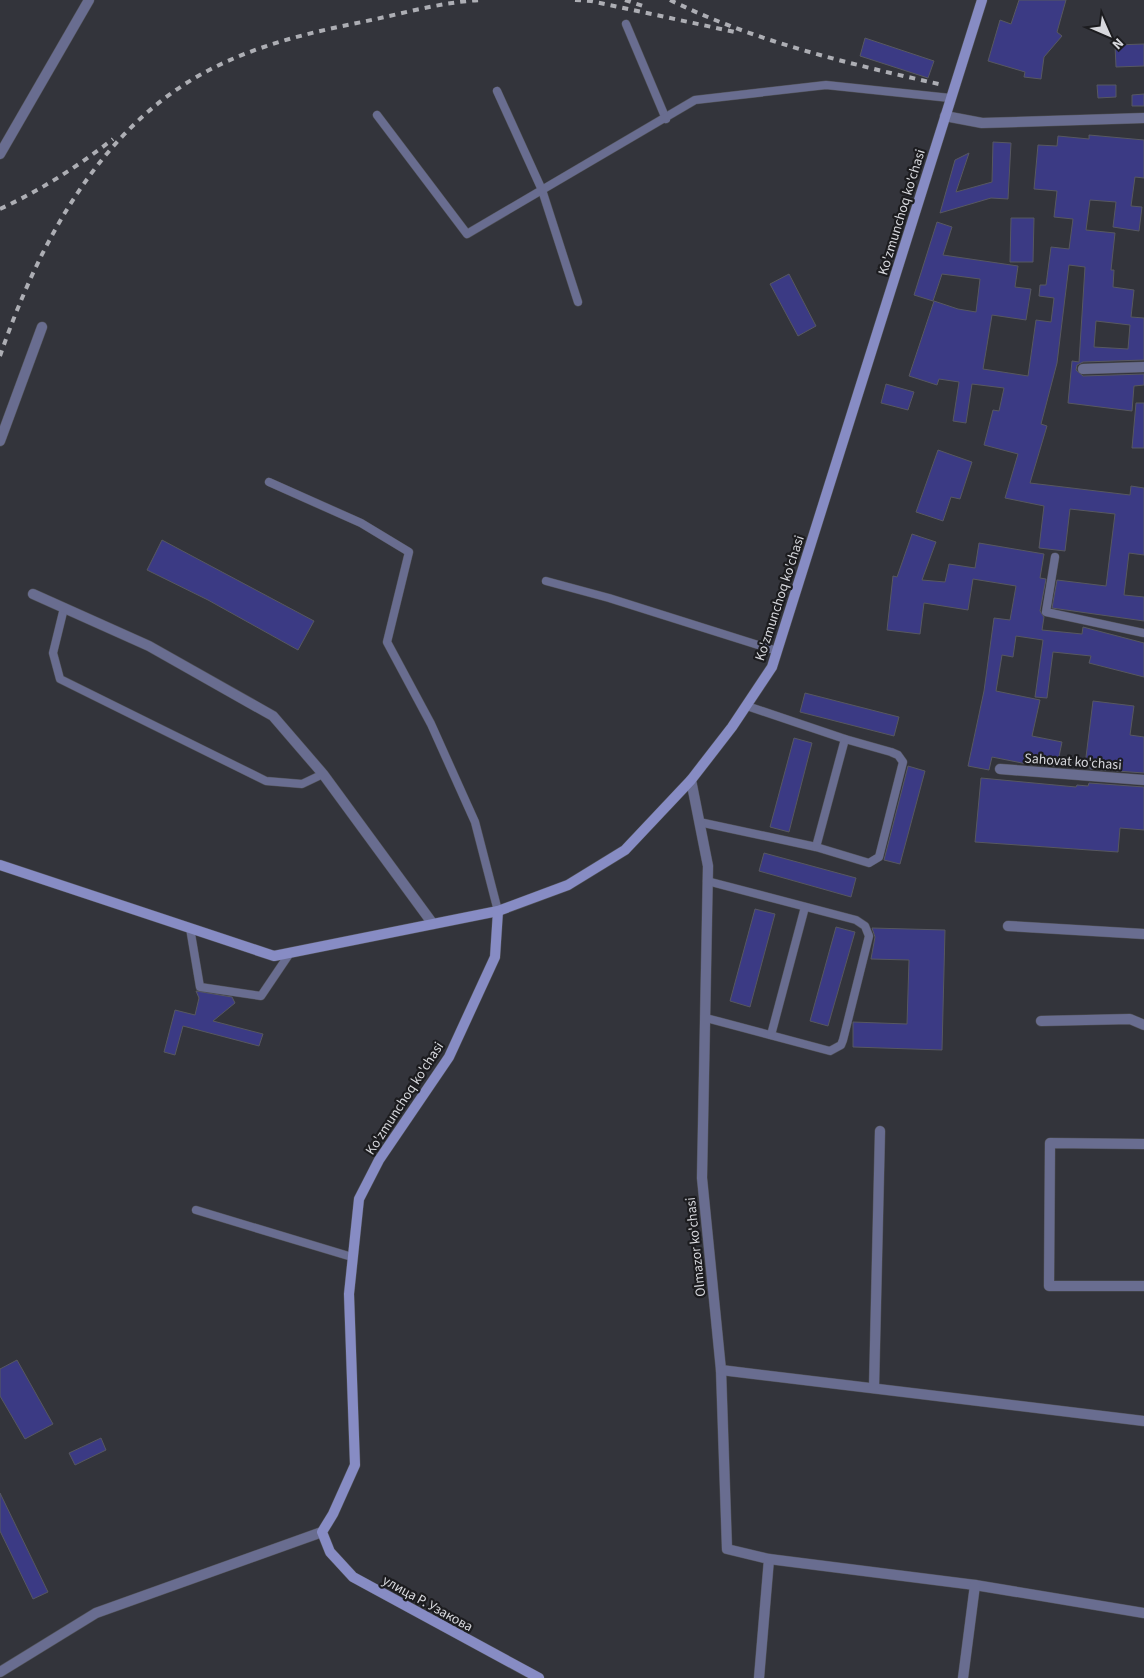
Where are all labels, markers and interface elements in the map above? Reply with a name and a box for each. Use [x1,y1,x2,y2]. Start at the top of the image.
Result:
north arrow [1084,10,1134,60]
text: N [1107,33,1128,54]
street label: Ko'zmunchoq ko'chasi [873,147,931,278]
street label: Ko'zmunchoq ko'chasi [750,533,810,664]
street label: Sahovat ko'chasi [1024,749,1122,775]
street label: Ko'zmunchoq ko'chasi [361,1038,449,1159]
street label: Olmazor ko'chasi [681,1196,711,1298]
street label: улица Р. Узакова [379,1571,476,1637]

